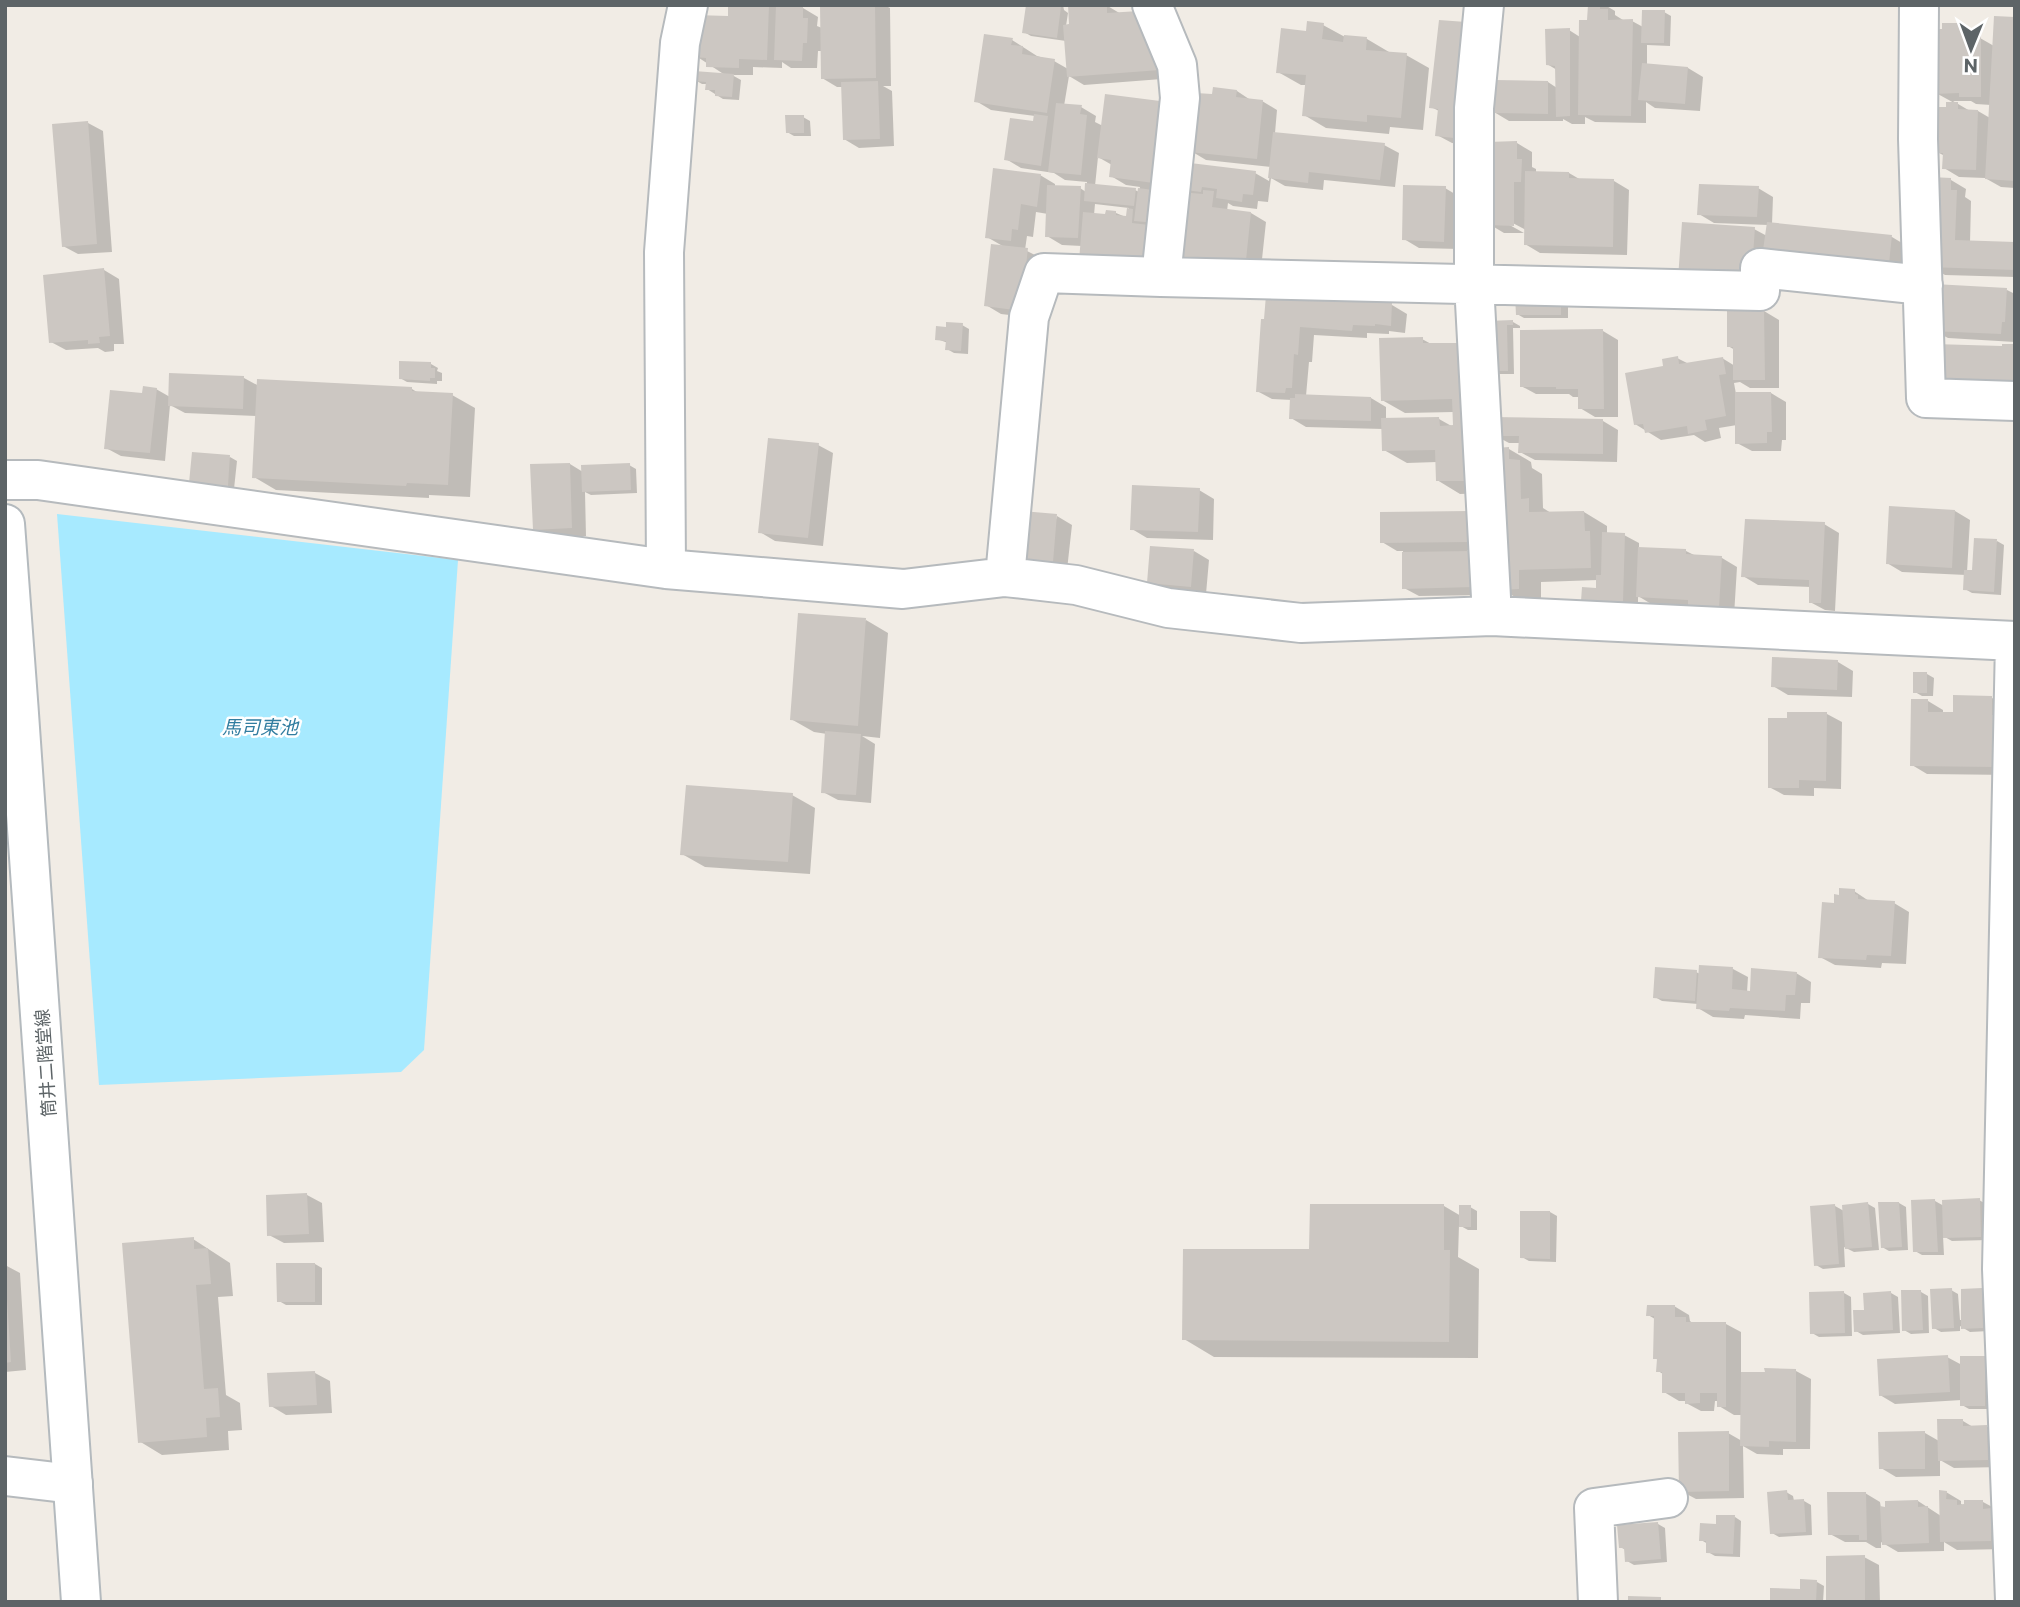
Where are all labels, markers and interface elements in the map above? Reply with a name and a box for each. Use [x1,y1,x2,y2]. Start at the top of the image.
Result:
north arrow [1936,14,2006,84]
text: N [1963,55,1978,78]
water label: 馬司東池 [222,715,300,738]
street label: 筒井二階堂線 [30,1008,60,1118]

